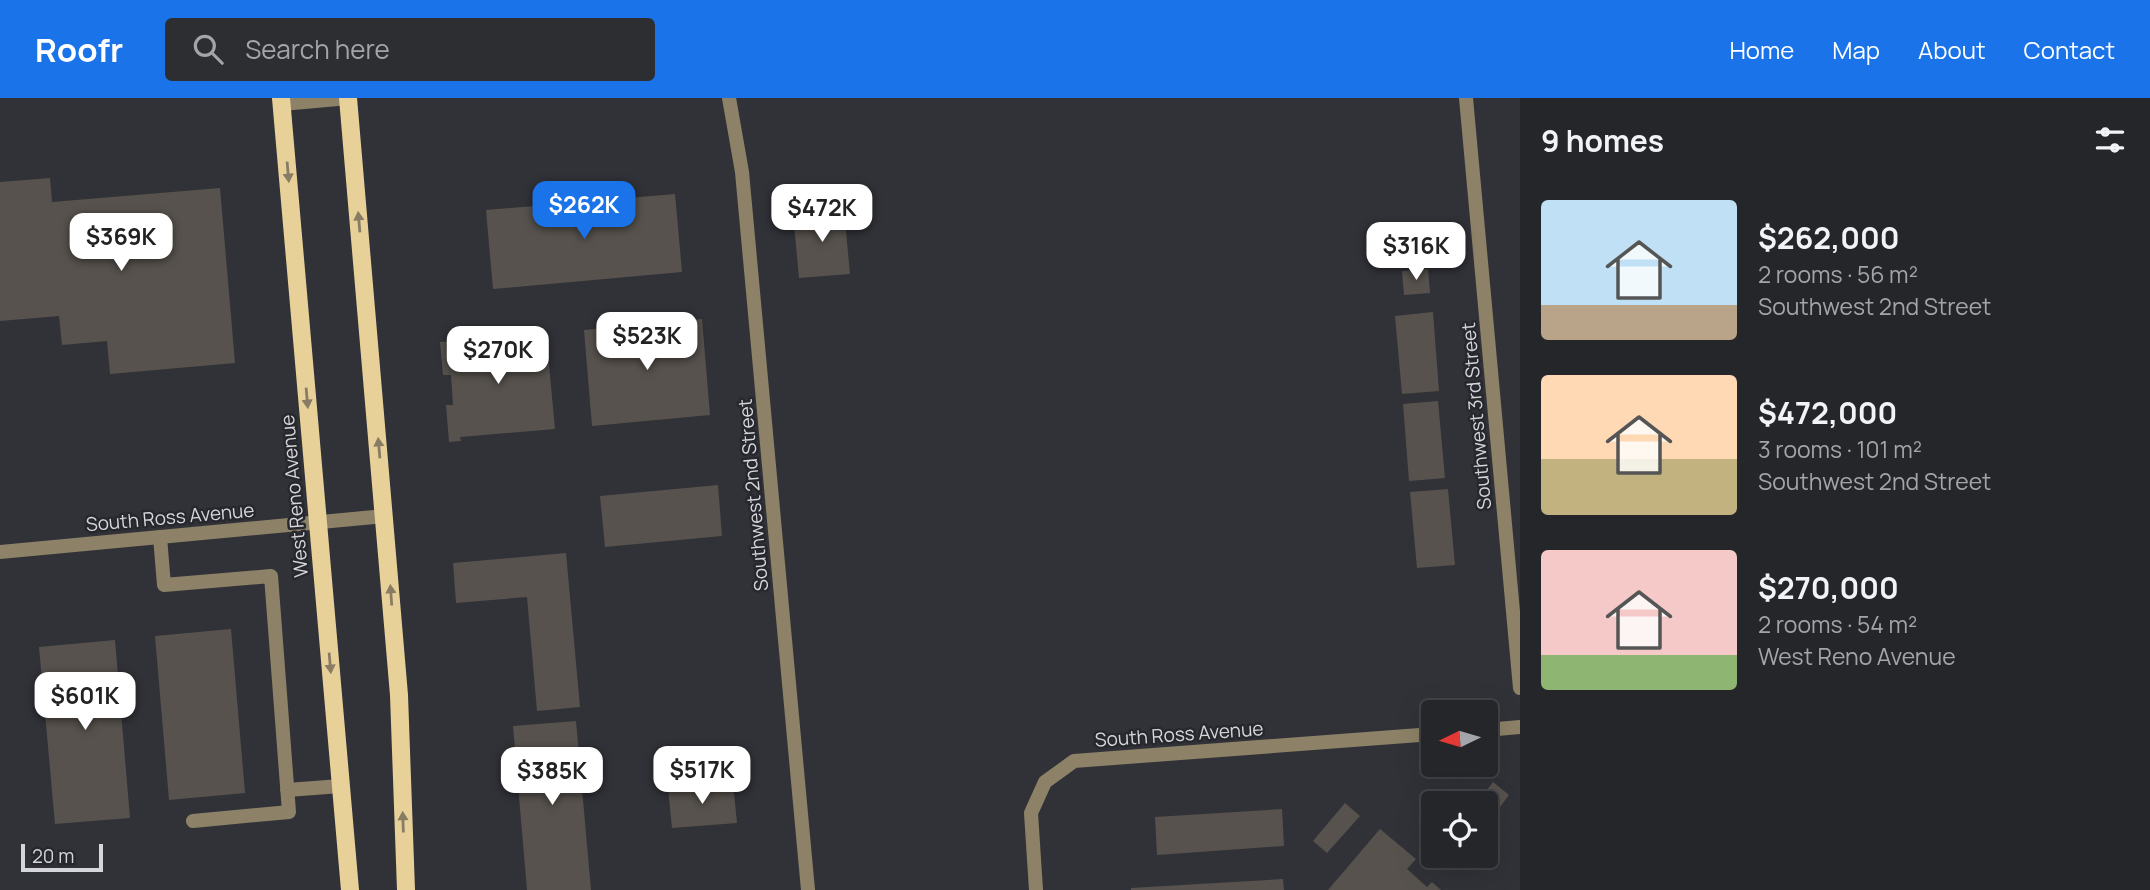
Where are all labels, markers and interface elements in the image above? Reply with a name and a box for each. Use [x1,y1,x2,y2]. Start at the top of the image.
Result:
search box [165,18,655,81]
text: Roofr [35,27,123,72]
icon: search [189,30,227,68]
text: Search here [245,31,390,67]
text: Home [1729,33,1794,66]
text: Map [1832,33,1880,66]
text: About [1918,33,1986,66]
text: Contact [2024,33,2115,66]
text: 9 homes [1541,120,1664,161]
icon: filters [2091,121,2129,159]
one-way arrow [283,161,294,183]
pin: $262K [535,181,633,241]
pin: $472K [773,184,871,244]
text: $262K [548,188,620,220]
text: $472K [787,191,857,223]
one-way arrow [353,211,364,233]
pin: $369K [72,214,170,273]
text: $262,000 [1758,217,1900,258]
text: $369K [86,220,156,252]
pin: $316K [1367,222,1465,282]
icon: home [1597,228,1681,312]
text: $316K [1382,229,1450,261]
text: 2 rooms · 56 m² [1758,258,1918,290]
text: Southwest 2nd Street [1758,290,1991,322]
pin: $523K [598,313,696,372]
text: $523K [612,319,682,351]
street label: Southwest 3rd Street [1455,321,1497,511]
pin: $270K [449,327,547,386]
text: $270K [463,333,533,365]
one-way arrow [302,387,313,409]
text: $472,000 [1758,392,1897,433]
street label: Southwest 2nd Street [732,398,774,592]
icon: home [1597,403,1681,487]
street label: West Reno Avenue [274,414,314,578]
text: 3 rooms · 101 m² [1758,433,1922,465]
one-way arrow [373,437,384,459]
text: Southwest 2nd Street [1758,465,1991,497]
street label: South Ross Avenue [85,497,255,537]
text: $270,000 [1758,567,1899,608]
icon: home [1597,578,1681,662]
one-way arrow [385,583,396,605]
text: 2 rooms · 54 m² [1758,608,1917,640]
text: West Reno Avenue [1758,640,1956,672]
one-way arrow [325,653,336,675]
pin: $601K [36,672,134,732]
text: $601K [51,679,119,711]
north arrow [1421,700,1498,777]
map controls [1421,700,1498,868]
street label: South Ross Avenue [1094,715,1264,753]
pin: $517K [653,746,751,806]
pin: $385K [503,748,601,807]
text: $517K [669,753,735,785]
text: $385K [517,754,587,786]
button: locate [1421,791,1498,868]
one-way arrow [397,811,409,833]
scale bar [21,841,103,873]
text: 20 m [32,843,74,869]

